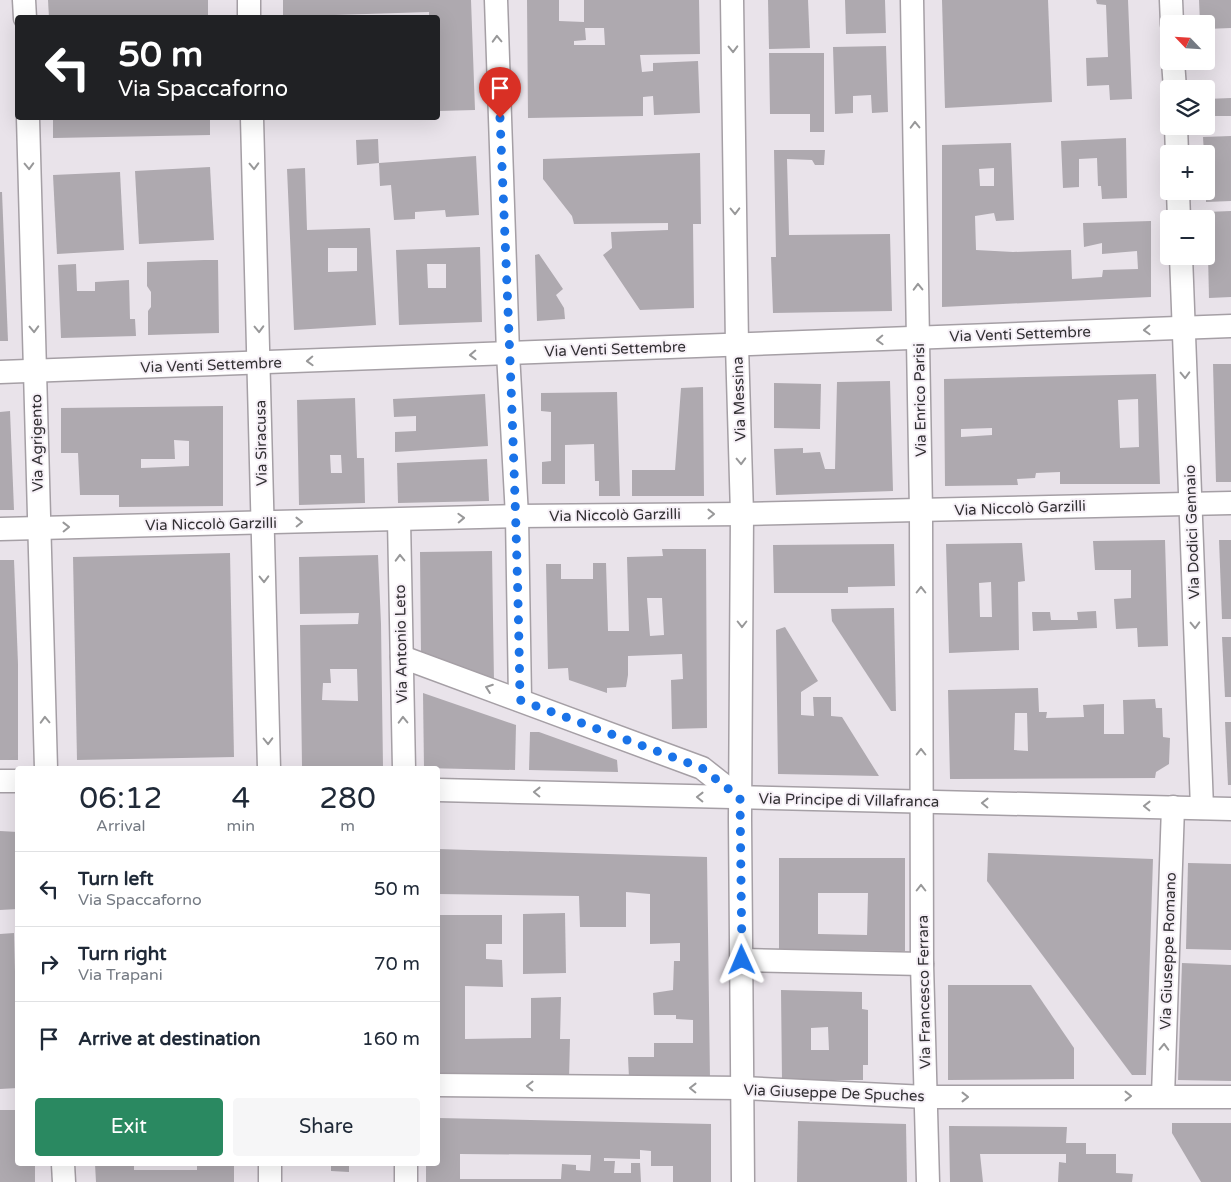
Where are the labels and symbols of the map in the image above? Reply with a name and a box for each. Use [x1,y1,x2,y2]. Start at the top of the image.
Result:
north arrow [1160,15,1215,70]
one-way arrow [492,35,503,43]
one-way arrow [728,45,738,53]
pin [479,67,521,118]
one-way arrow [910,121,920,128]
one-way arrow [24,162,34,170]
one-way arrow [249,162,259,170]
one-way arrow [730,208,740,215]
one-way arrow [913,283,924,291]
street label: Via Venti Settembre [949,323,1091,345]
one-way arrow [1143,324,1151,335]
one-way arrow [28,325,39,333]
one-way arrow [253,325,264,333]
one-way arrow [876,334,884,345]
street label: Via Venti Settembre [544,338,686,360]
street label: Via Enrico Parisi [910,343,930,457]
one-way arrow [469,349,477,360]
street label: Via Venti Settembre [140,354,282,376]
one-way arrow [306,356,314,366]
street label: Via Messina [729,356,749,442]
one-way arrow [1180,371,1191,379]
street label: Via Agrigento [27,394,47,492]
street label: Via Siracusa [251,400,271,486]
one-way arrow [735,457,746,465]
street label: Via Dodici Gennaio [1181,464,1203,600]
street label: Via Niccolò Garzilli [954,497,1086,519]
street label: Via Niccolò Garzilli [549,505,681,525]
one-way arrow [708,509,715,519]
one-way arrow [458,513,465,523]
street label: Via Niccolò Garzilli [145,514,277,534]
one-way arrow [295,517,303,527]
one-way arrow [62,522,70,532]
one-way arrow [394,553,405,561]
one-way arrow [259,575,270,583]
street label: Via Antonio Leto [391,584,411,704]
one-way arrow [916,586,926,594]
one-way arrow [737,620,747,628]
one-way arrow [1190,621,1200,629]
one-way arrow [485,684,493,694]
one-way arrow [39,716,50,724]
one-way arrow [398,716,408,724]
one-way arrow [263,738,273,745]
one-way arrow [916,748,926,756]
one-way arrow [533,787,541,798]
street label: Via Principe di Villafranca [758,789,940,811]
one-way arrow [696,791,704,802]
one-way arrow [981,797,989,808]
one-way arrow [1143,801,1151,812]
street label: Via Giuseppe Romano [1156,872,1180,1030]
one-way arrow [916,884,927,892]
street label: Via Francesco Ferrara [914,915,934,1069]
position arrow [715,933,767,985]
one-way arrow [1159,1043,1170,1051]
one-way arrow [526,1081,534,1091]
street label: Via Giuseppe De Spuches [743,1081,925,1105]
one-way arrow [689,1083,696,1093]
one-way arrow [1124,1091,1132,1101]
one-way arrow [962,1092,969,1102]

